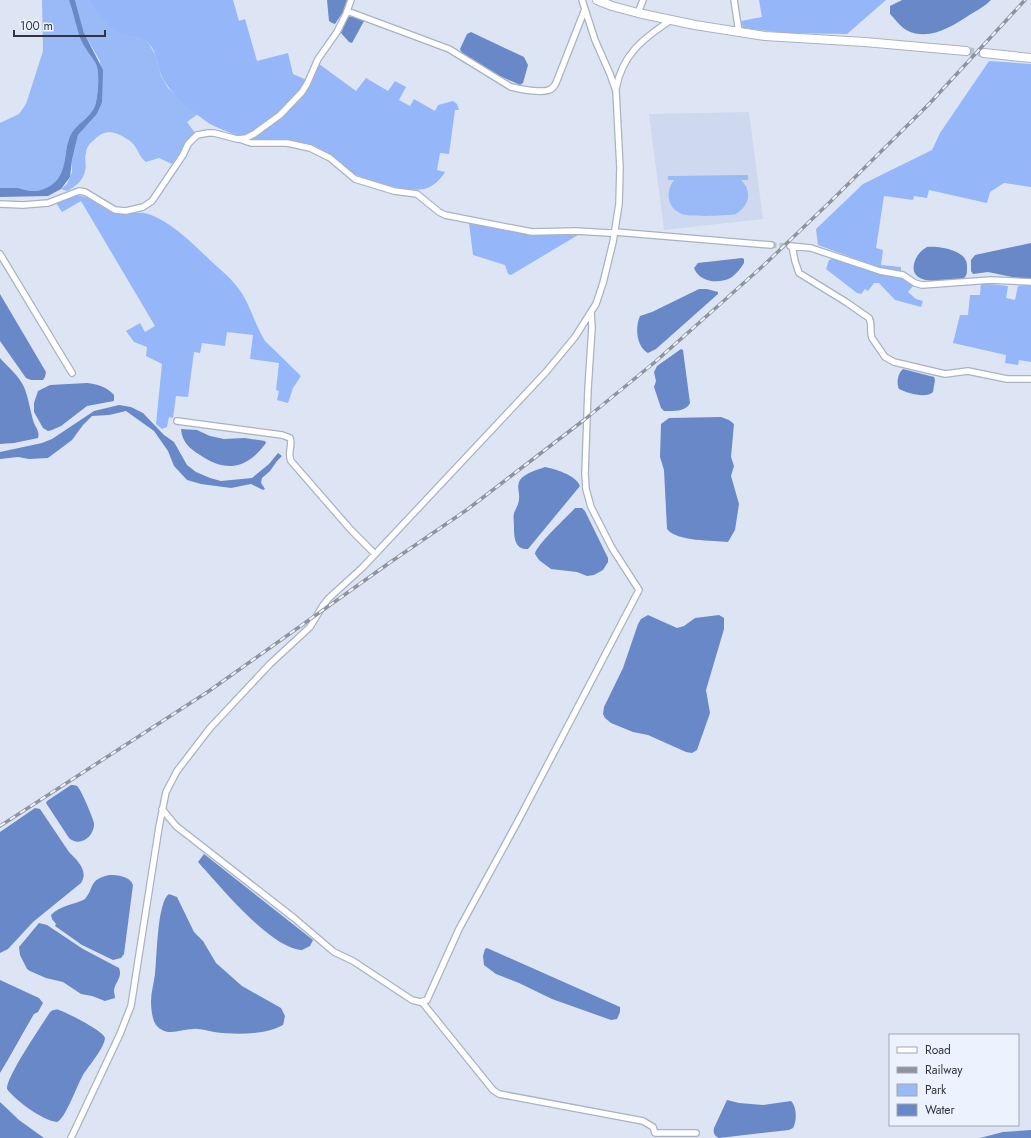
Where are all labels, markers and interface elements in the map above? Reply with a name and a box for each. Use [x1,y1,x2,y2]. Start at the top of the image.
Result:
scale bar [14,12,105,38]
text: 100 m [20,17,53,35]
legend [889,1034,1019,1126]
text: Road [925,1041,951,1059]
text: Railway [925,1061,963,1079]
text: Park [925,1081,947,1099]
text: Water [925,1101,956,1119]

